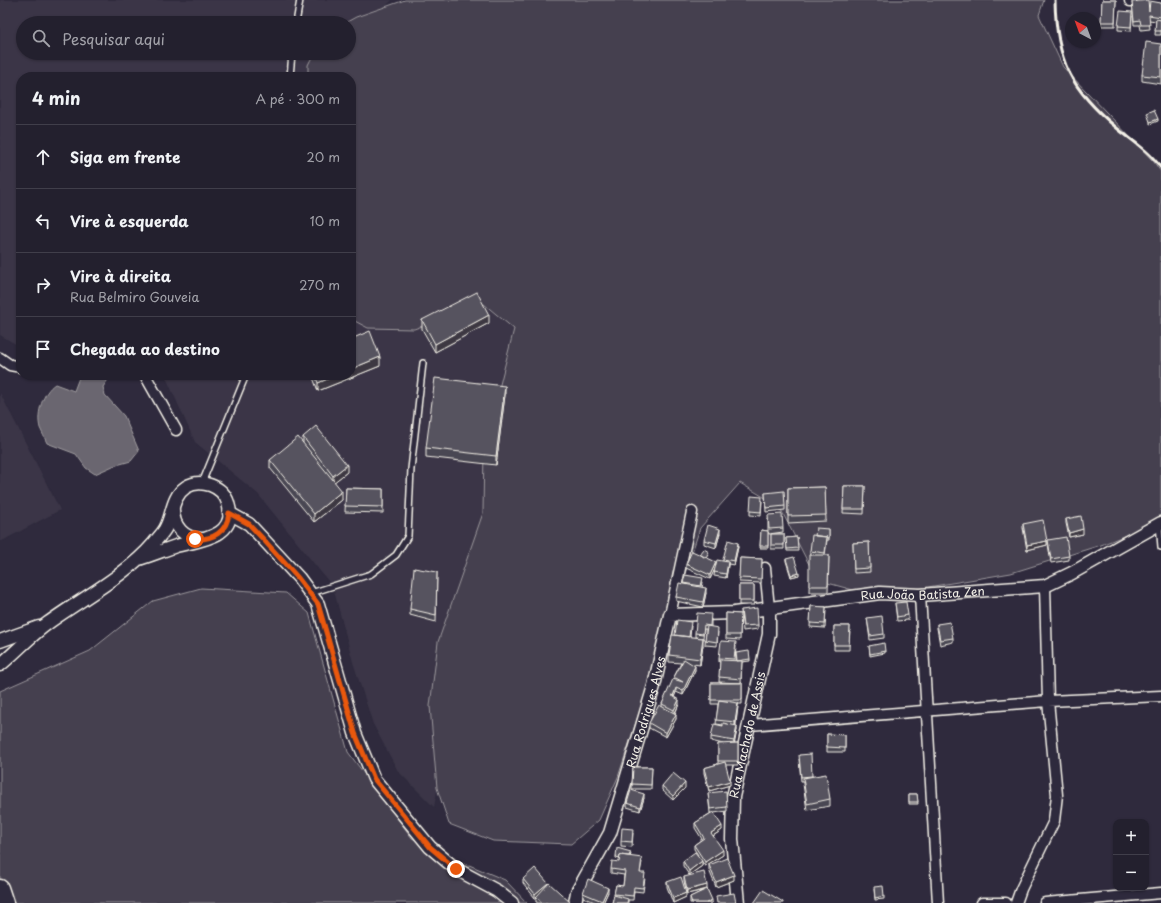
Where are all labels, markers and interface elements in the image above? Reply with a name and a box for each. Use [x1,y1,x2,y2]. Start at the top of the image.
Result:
north arrow [1065,12,1101,48]
search box [16,16,356,60]
icon: search [30,27,52,49]
text: Pesquisar aqui [62,27,165,50]
text: 4 min [32,85,80,111]
text: A pé · 300 m [255,89,340,108]
text: Siga em frente [70,145,180,168]
icon: ahead [32,146,54,168]
text: 20 m [306,147,340,166]
text: Vire à esquerda [70,209,189,232]
icon: left [32,210,54,232]
text: 10 m [310,211,340,230]
text: Vire à direita [70,264,171,287]
icon: right [32,274,54,296]
text: 270 m [299,275,340,294]
text: Rua Belmiro Gouveia [70,287,199,306]
text: Chegada ao destino [70,337,220,360]
icon: arrive [32,338,54,360]
route start [186,530,204,548]
street label: Rua João Batista Zen [859,581,985,605]
street label: Rua Rodrigues Alves [621,654,670,770]
street label: Rua Machado de Assis [724,669,770,800]
map controls [1113,819,1149,891]
button: + [1113,819,1149,855]
button: − [1113,855,1149,891]
route end [447,860,465,878]

